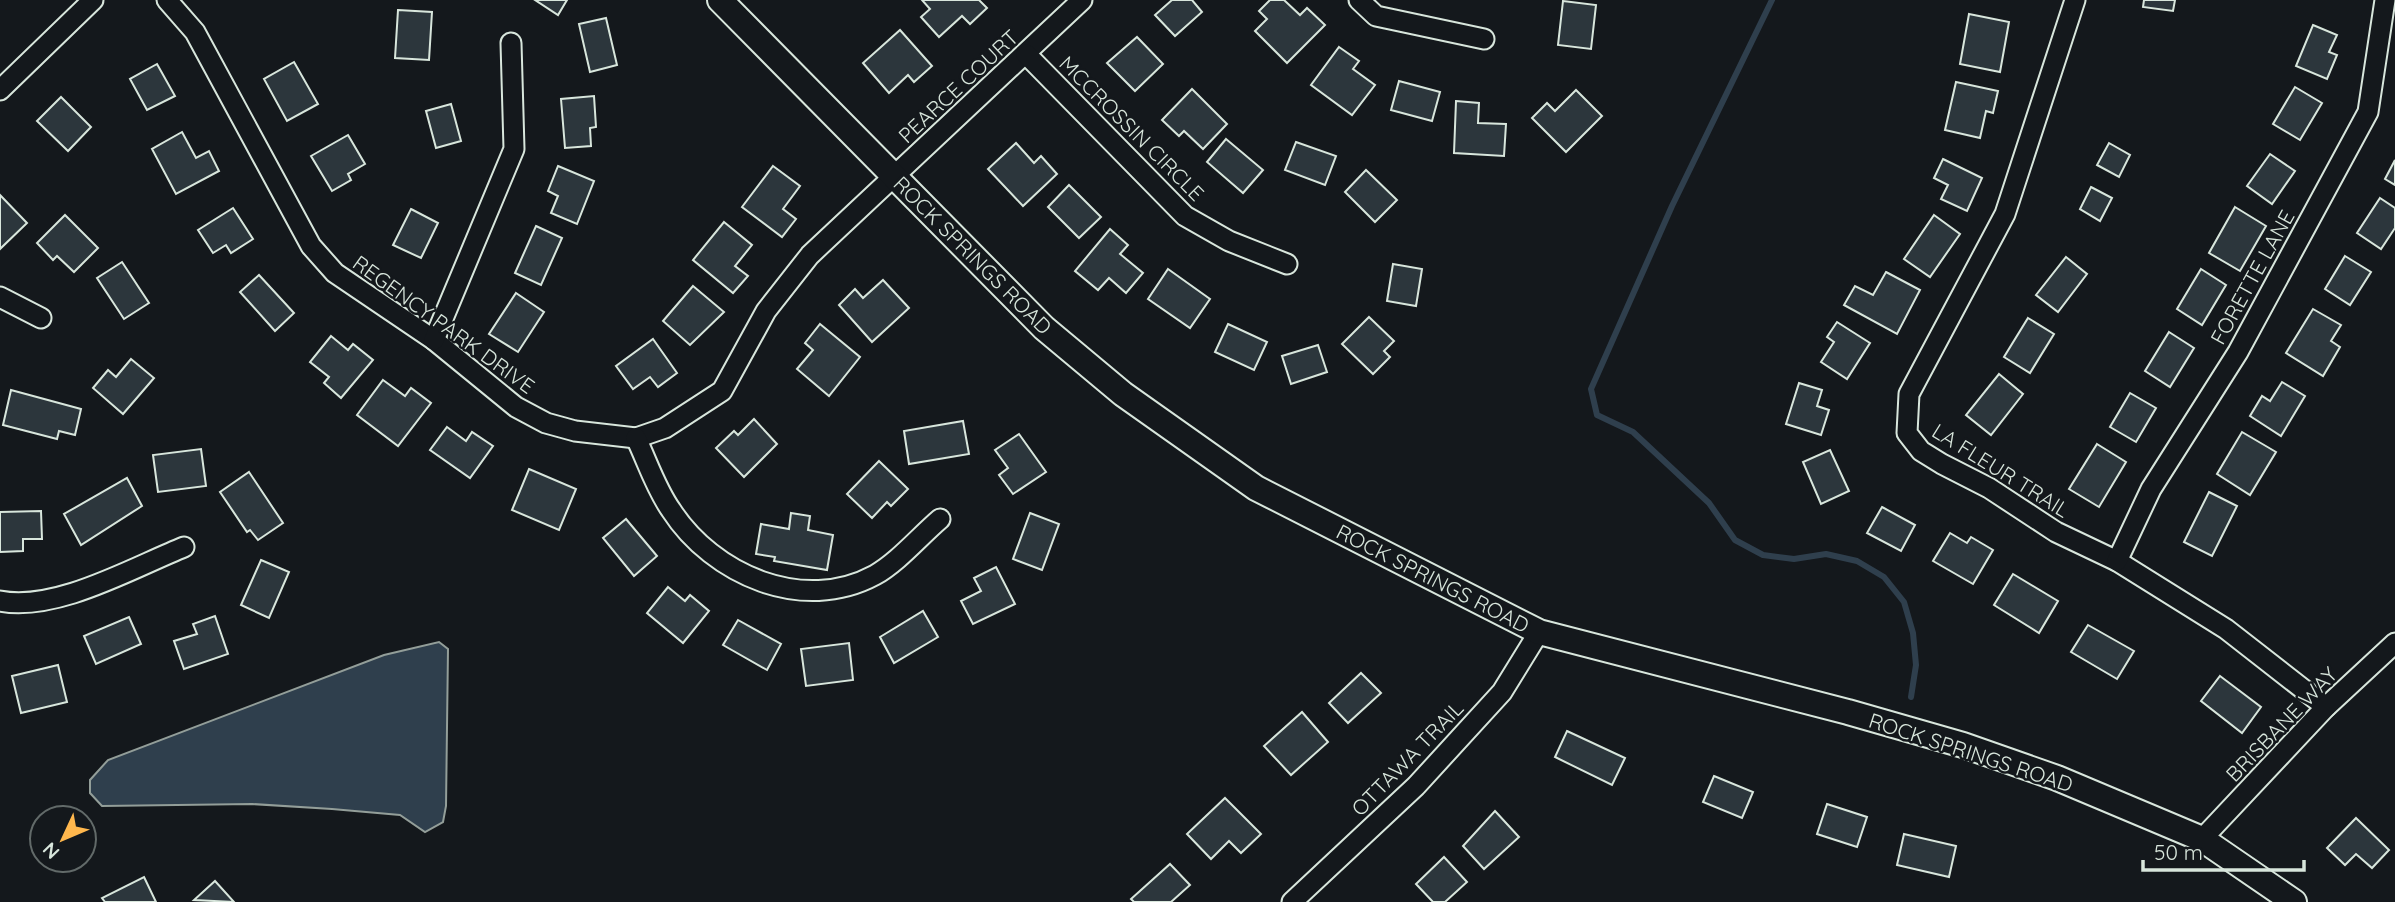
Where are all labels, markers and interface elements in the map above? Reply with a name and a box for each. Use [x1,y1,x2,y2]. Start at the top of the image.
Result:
street label: PEARCE COURT [893,24,1023,148]
street label: MCCROSSIN CIRCLE [1054,50,1210,206]
street label: ROCK SPRINGS ROAD [888,170,1058,340]
street label: FORETTE LANE [2204,205,2300,349]
street label: REGENCY PARK DRIVE [348,249,540,399]
street label: LA FLEUR TRAIL [1928,417,2074,523]
street label: ROCK SPRINGS ROAD [1332,518,1534,638]
street label: BRISBANE WAY [2220,661,2342,787]
street label: OTTAWA TRAIL [1346,695,1468,821]
street label: ROCK SPRINGS ROAD [1866,707,2076,797]
north arrow [28,804,98,874]
scale bar [2143,828,2304,872]
text: N [37,837,64,864]
text: 50 m [2154,839,2203,865]

